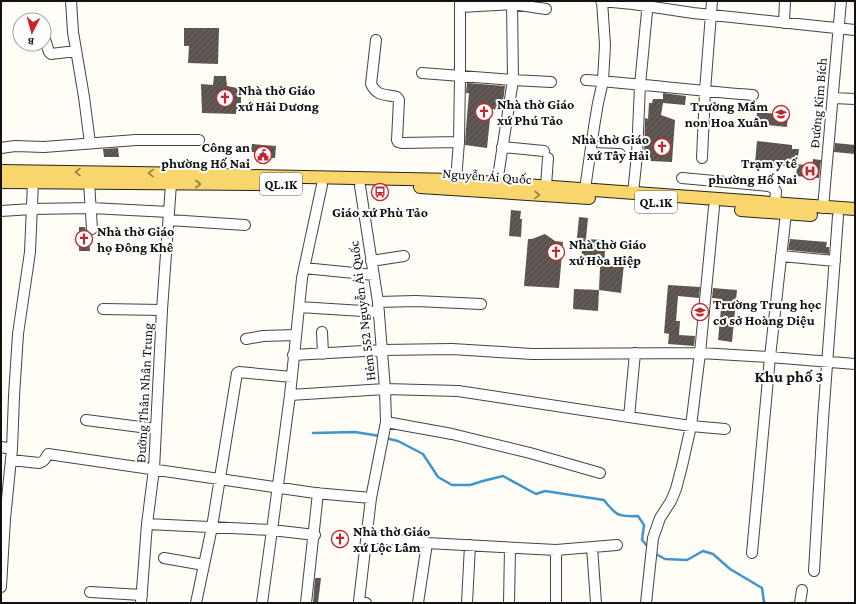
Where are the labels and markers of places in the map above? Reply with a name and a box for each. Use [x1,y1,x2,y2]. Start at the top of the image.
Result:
place label: Nhà thờ Giáo xứ Hải Dương [238,82,319,114]
church icon: Nhà thờ Giáo xứ Hải Dương [215,88,235,108]
place label: Nhà thờ Giáo xứ Phú Tảo [497,96,574,128]
place label: Trường Mầm non Hoa Xuân [685,98,768,130]
church icon: Nhà thờ Giáo xứ Phú Tảo [474,102,494,122]
school or university icon: Trường Mầm non Hoa Xuân [771,104,791,124]
place label: Nhà thờ Giáo xứ Tây Hải [572,131,649,163]
church icon: Nhà thờ Giáo xứ Tây Hải [652,137,672,157]
place label: Công an phường Hố Nai [161,139,250,171]
public building icon: Công an phường Hố Nai [253,145,273,165]
place label: Trạm y tế phường Hố Nai [708,155,798,187]
hospital icon: Trạm y tế phường Hố Nai [800,161,820,181]
bus stop icon: Giáo xứ Phù Tảo [370,182,390,202]
place label: Giáo xứ Phù Tảo [332,204,428,220]
place label: Nhà thờ Giáo họ Đông Khê [97,223,174,255]
church icon: Nhà thờ Giáo họ Đông Khê [74,229,94,249]
place label: Nhà thờ Giáo xứ Hòa Hiệp [569,236,646,268]
church icon: Nhà thờ Giáo xứ Hòa Hiệp [546,242,566,262]
place label: Trường Trung học cơ sở Hoàng Diệu [713,296,822,328]
school or university icon: Trường Trung học cơ sở Hoàng Diệu [690,302,710,322]
place label: Nhà thờ Giáo xứ Lộc Lâm [353,523,430,555]
church icon: Nhà thờ Giáo xứ Lộc Lâm [330,529,350,549]

